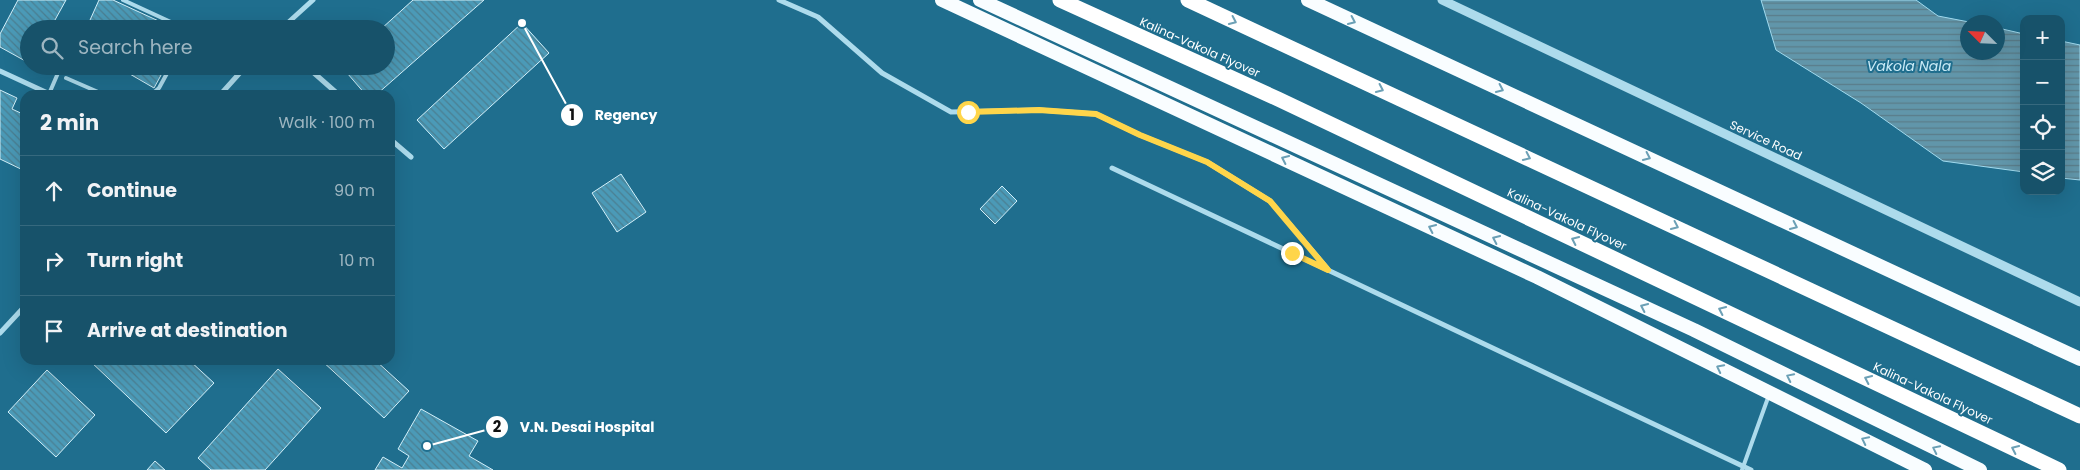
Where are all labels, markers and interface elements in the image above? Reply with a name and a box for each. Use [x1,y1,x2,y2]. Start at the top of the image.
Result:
street label: Kalina-Vakola Flyover [1137,13,1263,81]
one-way arrow [1227,14,1236,24]
one-way arrow [1347,14,1356,25]
north arrow [1960,15,2005,60]
map controls [2020,15,2065,195]
button: + [2020,15,2065,60]
search box [20,20,395,75]
icon: search [38,34,66,62]
text: Search here [78,34,192,61]
water label: Vakola Nala [1867,56,1952,76]
button: − [2020,60,2065,105]
one-way arrow [1375,83,1384,93]
one-way arrow [1495,83,1504,93]
callout: Regency [560,100,668,129]
route start [957,101,980,124]
text: 1 [569,104,575,125]
text: Regency [595,105,657,125]
button: locate [2020,105,2065,150]
text: 2 min [40,108,99,137]
text: Walk · 100 m [278,111,375,134]
street label: Service Road [1727,116,1805,164]
button: layers [2020,150,2065,195]
one-way arrow [1522,151,1531,162]
one-way arrow [1642,151,1651,162]
one-way arrow [1281,155,1290,165]
icon: ahead [40,177,68,205]
text: Continue [87,177,177,204]
text: 90 m [334,179,375,202]
street label: Kalina-Vakola Flyover [1504,184,1630,254]
one-way arrow [1669,220,1678,230]
one-way arrow [1789,220,1798,230]
one-way arrow [1429,224,1438,234]
one-way arrow [1492,234,1501,245]
one-way arrow [1571,236,1580,246]
route end [1281,242,1304,265]
icon: right [40,247,68,275]
text: Turn right [87,247,183,274]
text: 10 m [339,249,375,272]
one-way arrow [1640,303,1649,313]
one-way arrow [1718,305,1727,316]
icon: arrive [40,317,68,345]
text: Arrive at destination [87,317,288,344]
street label: Kalina-Vakola Flyover [1870,358,1996,428]
one-way arrow [1716,364,1725,374]
one-way arrow [1787,373,1796,383]
one-way arrow [1865,376,1874,386]
callout: V.N. Desai Hospital [484,412,664,441]
text: 2 [493,416,502,437]
text: V.N. Desai Hospital [520,417,654,437]
one-way arrow [1862,437,1871,447]
one-way arrow [1933,445,1942,455]
one-way arrow [2011,445,2020,455]

